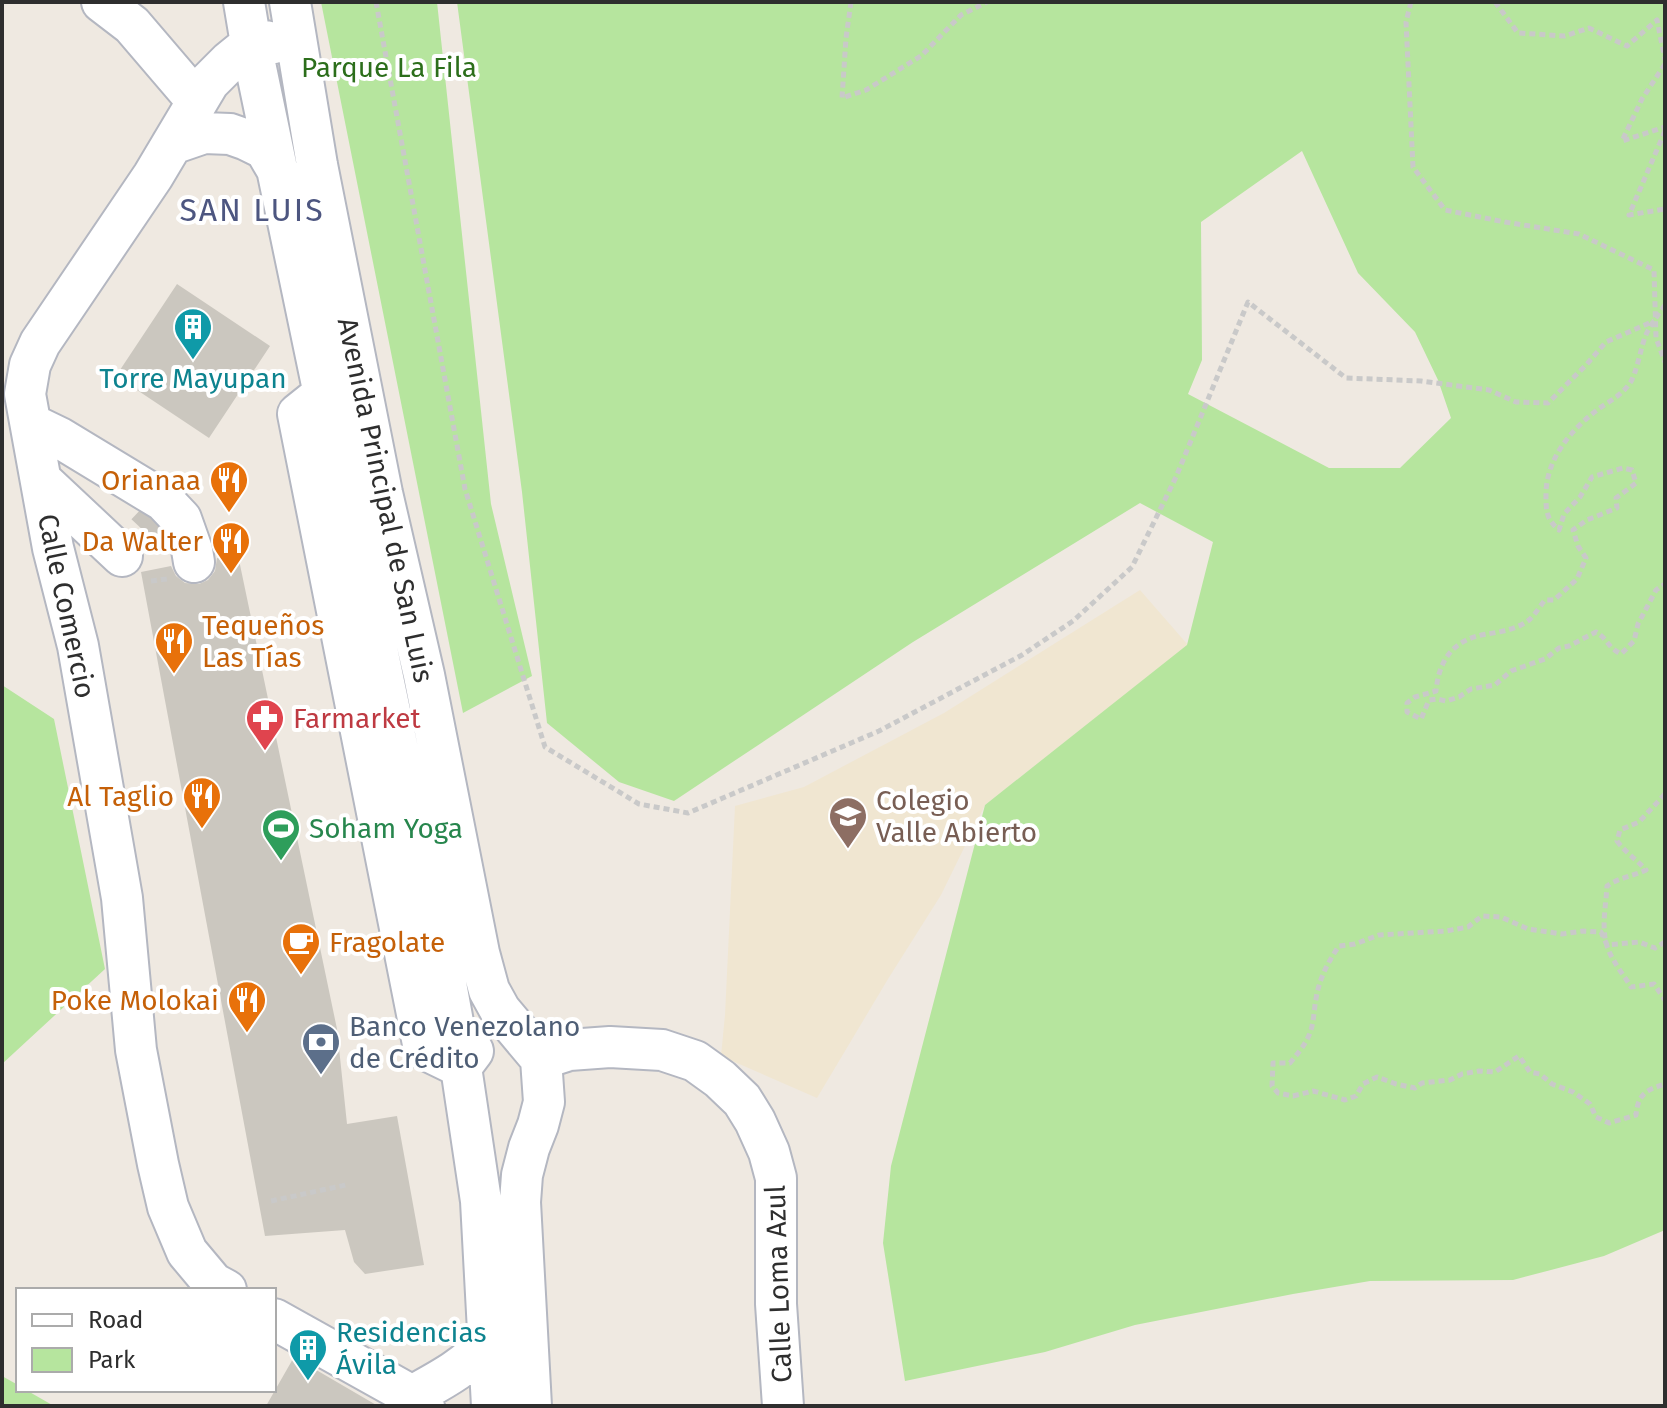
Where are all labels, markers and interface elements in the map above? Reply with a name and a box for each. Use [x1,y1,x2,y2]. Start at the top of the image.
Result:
park label: Parque La Fila [301,51,477,84]
district label: SAN LUIS [179,191,325,229]
building icon: Torre Mayupan [172,306,214,361]
street label: Avenida Principal de San Luis [331,315,440,686]
place label: Torre Mayupan [99,362,287,395]
restaurant icon: Orianaa [208,459,250,514]
place label: Orianaa [101,464,201,497]
street label: Calle Comercio [31,511,102,701]
restaurant icon: Da Walter [210,520,252,575]
place label: Da Walter [81,525,203,558]
place label: Tequeños Las Tías [202,609,324,674]
restaurant icon: Tequeños Las Tías [153,620,195,675]
pharmacy icon: Farmarket [244,697,286,752]
place label: Farmarket [293,702,421,735]
restaurant icon: Al Taglio [181,775,223,830]
place label: Al Taglio [67,780,174,813]
place label: Colegio Valle Abierto [876,784,1037,849]
school or university icon: Colegio Valle Abierto [827,795,869,850]
sports icon: Soham Yoga [260,807,302,862]
place label: Soham Yoga [309,812,463,845]
cafe icon: Fragolate [280,921,322,976]
place label: Fragolate [329,926,445,959]
restaurant icon: Poke Molokai [226,979,268,1034]
place label: Poke Molokai [51,984,219,1017]
place label: Banco Venezolano de Crédito [349,1010,580,1075]
bank icon: Banco Venezolano de Crédito [300,1021,342,1076]
street label: Calle Loma Azul [759,1184,798,1384]
legend [16,1288,276,1392]
text: Road [88,1306,143,1334]
place label: Residencias Ávila [336,1316,486,1381]
building icon: Residencias Ávila [287,1327,329,1382]
text: Park [88,1346,136,1374]

